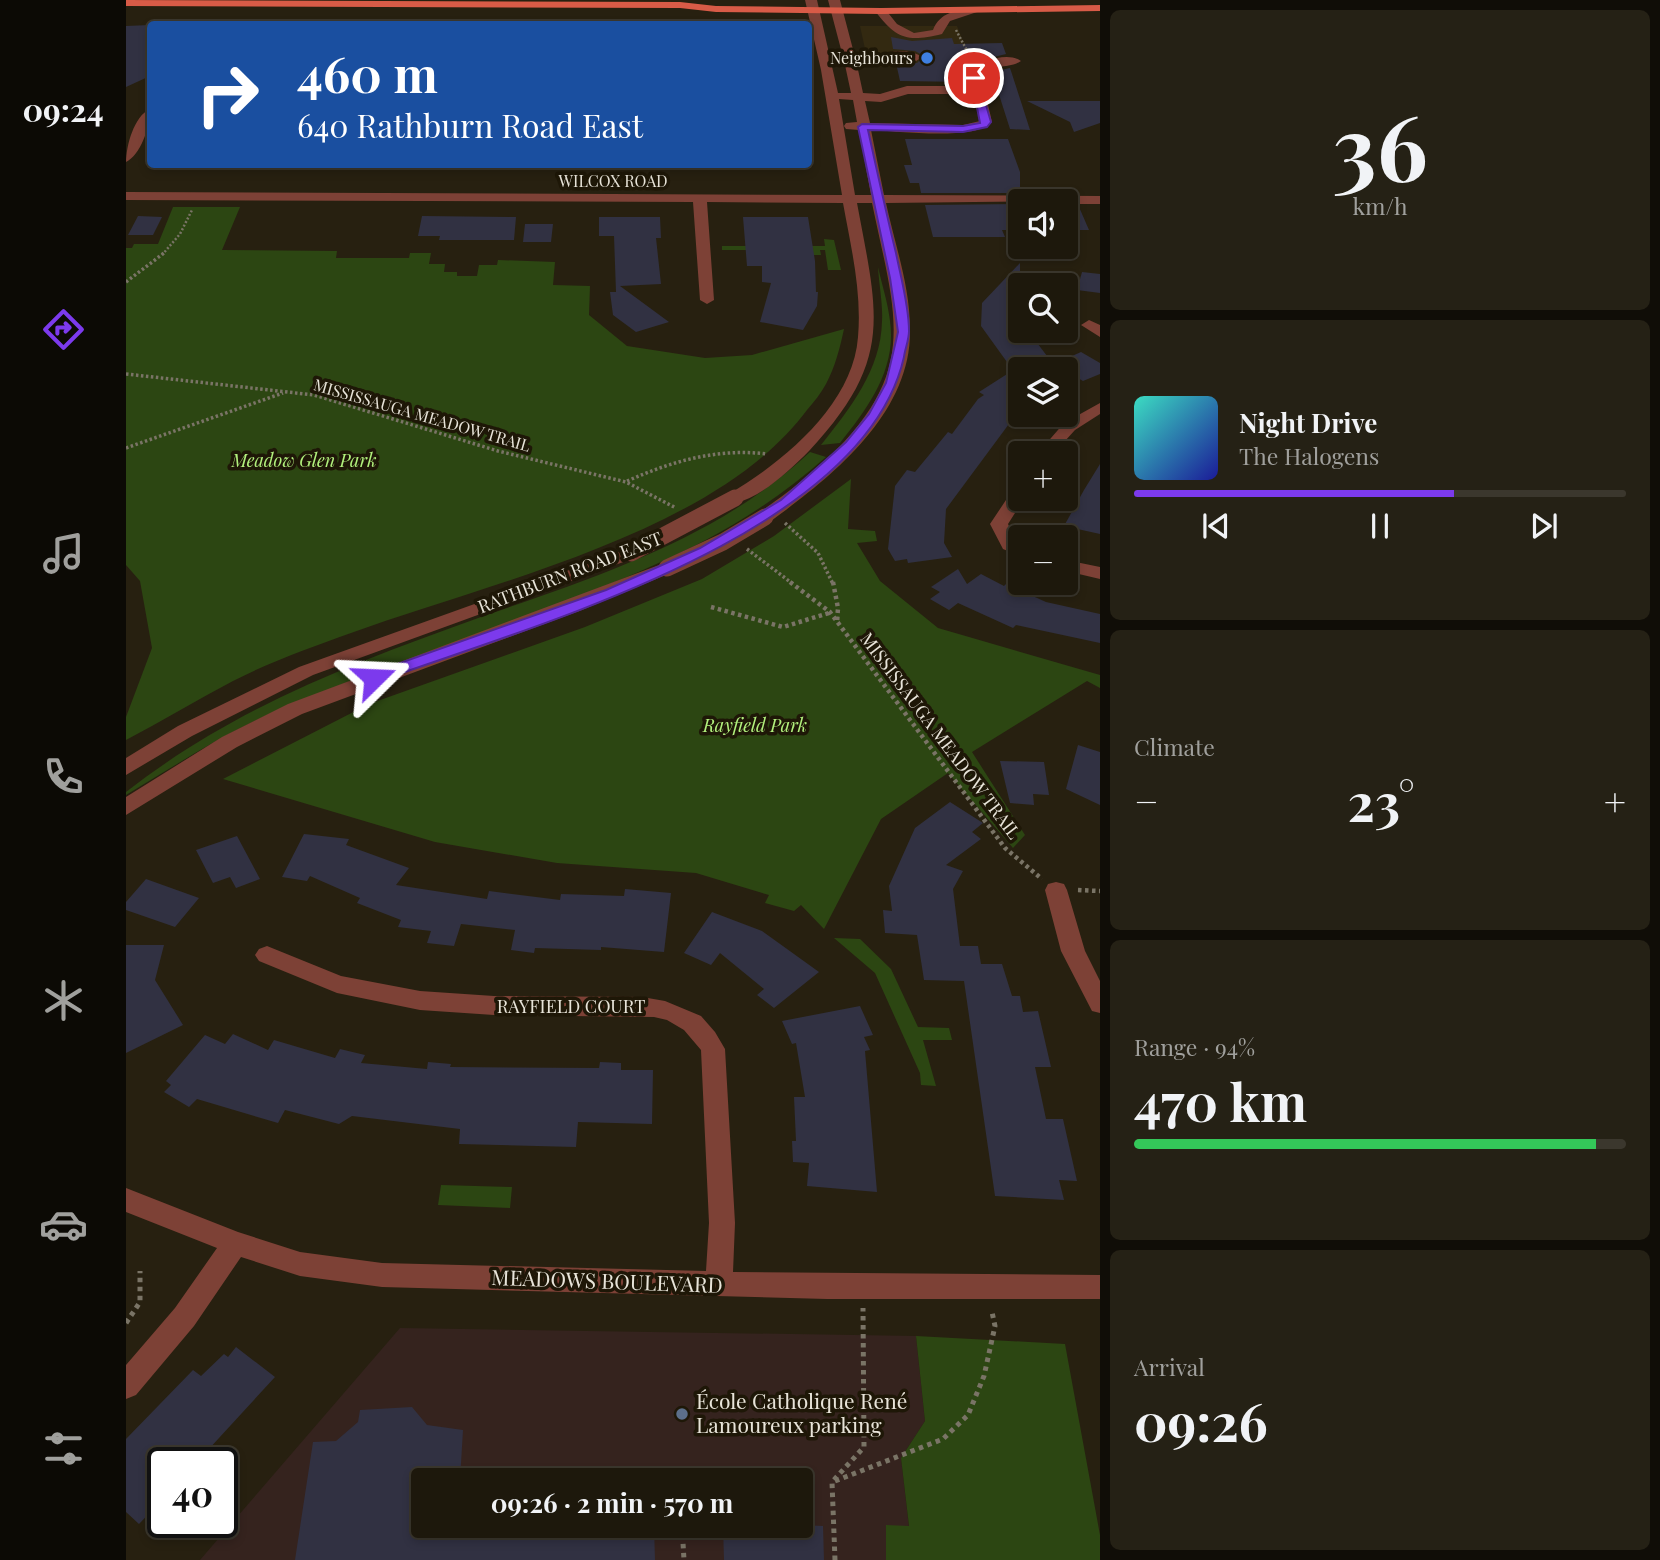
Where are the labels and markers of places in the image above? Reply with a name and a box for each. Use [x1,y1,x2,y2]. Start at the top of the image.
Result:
place label: Neighbours [830,47,913,68]
pin [944,48,1004,108]
marker: Neighbours [919,50,935,66]
place label: École Catholique René Lamoureux parking [696,1386,907,1438]
marker: École Catholique René Lamoureux parking [674,1406,690,1422]

